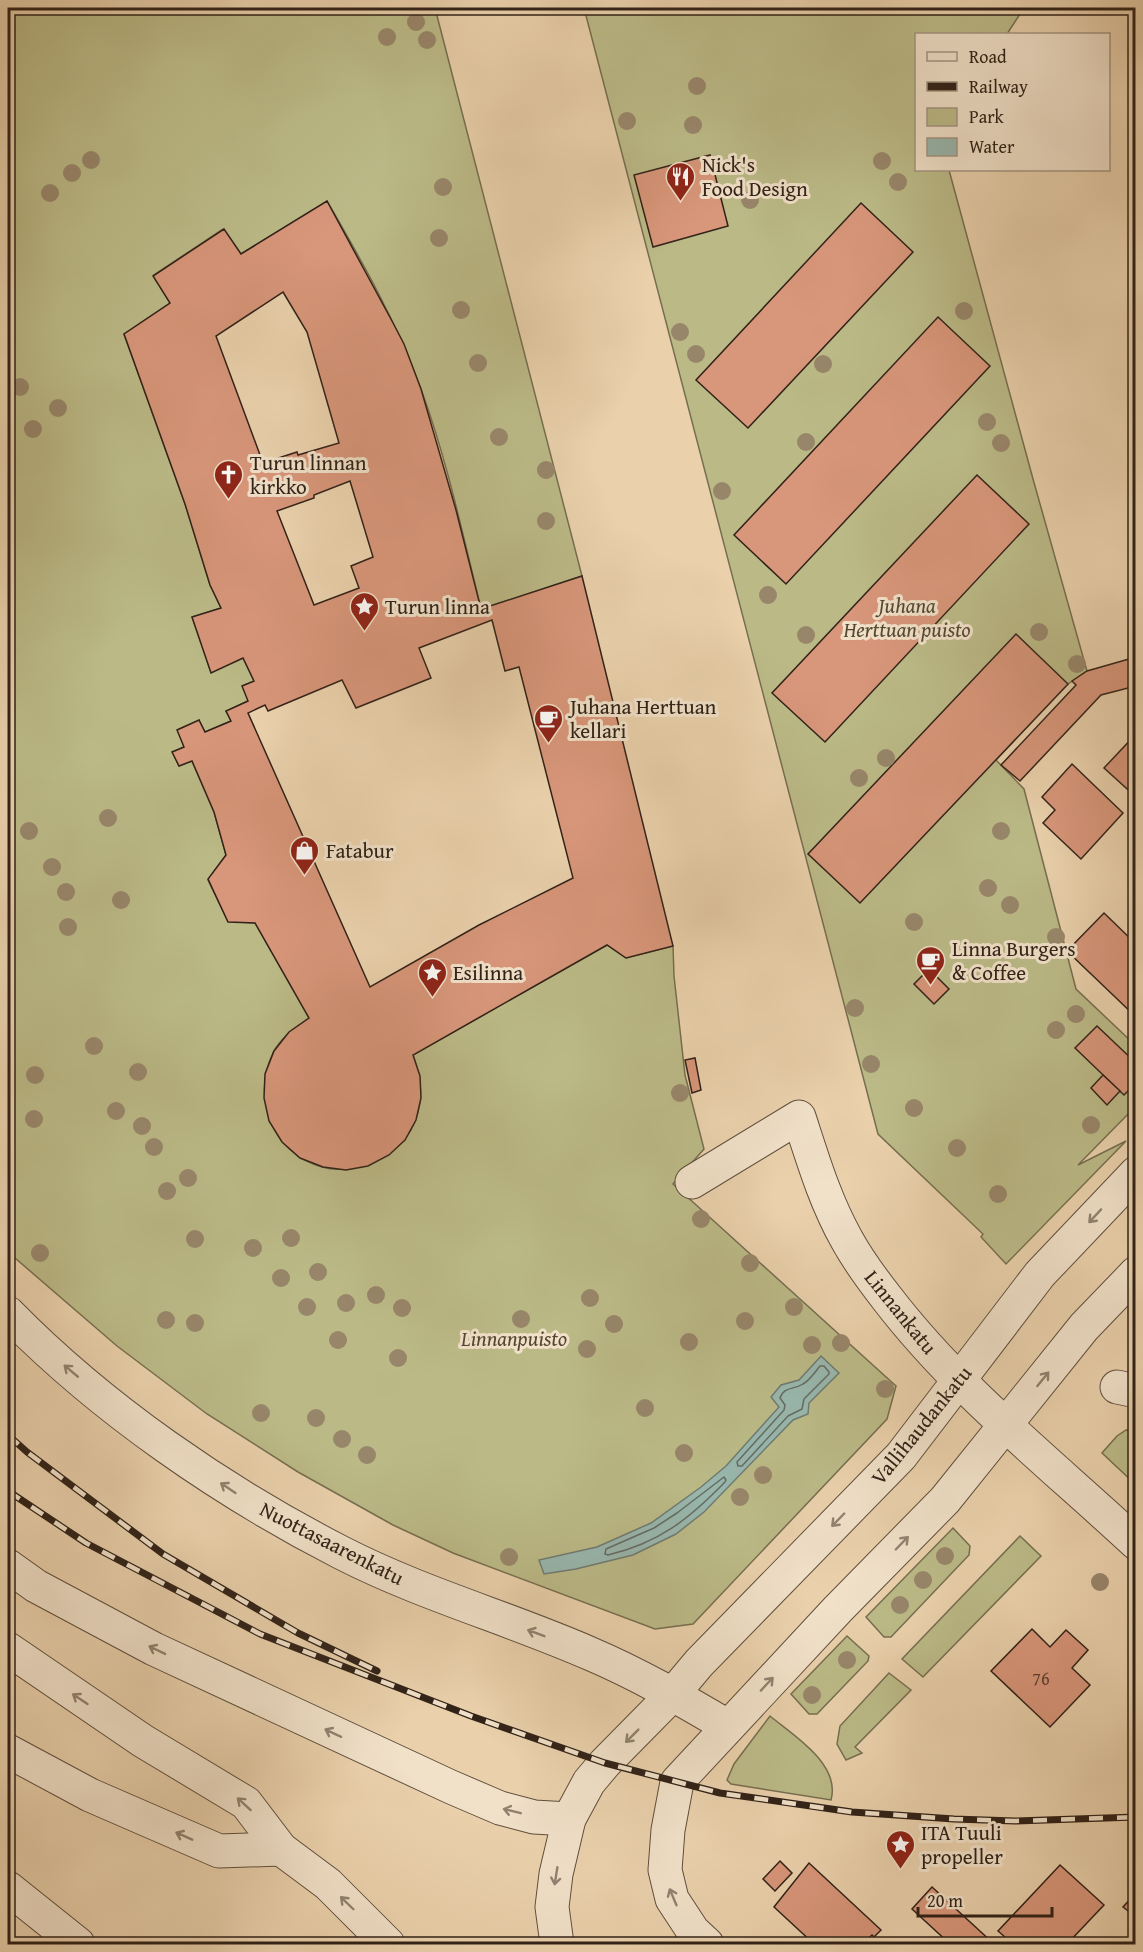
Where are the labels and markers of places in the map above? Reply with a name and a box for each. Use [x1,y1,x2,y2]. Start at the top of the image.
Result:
place label: Nick's Food Design [702,149,808,204]
restaurant icon: Nick's Food Design [665,160,697,202]
place label: Turun linnan kirkko [250,447,367,502]
church icon: Turun linnan kirkko [213,458,245,500]
place icon: Turun linna [348,590,380,632]
place label: Turun linna [385,591,490,622]
place label: Juhana Herttuan kellari [567,691,717,746]
cafe icon: Juhana Herttuan kellari [533,702,565,744]
shop icon: Fatabur [289,834,321,876]
place label: Fatabur [326,835,394,866]
place label: Linna Burgers & Coffee [952,933,1075,988]
cafe icon: Linna Burgers & Coffee [915,944,947,986]
place icon: Esilinna [416,956,448,998]
place label: Esilinna [453,957,523,988]
place label: ITA Tuuli propeller [921,1817,1003,1872]
place icon: ITA Tuuli propeller [884,1828,916,1870]

